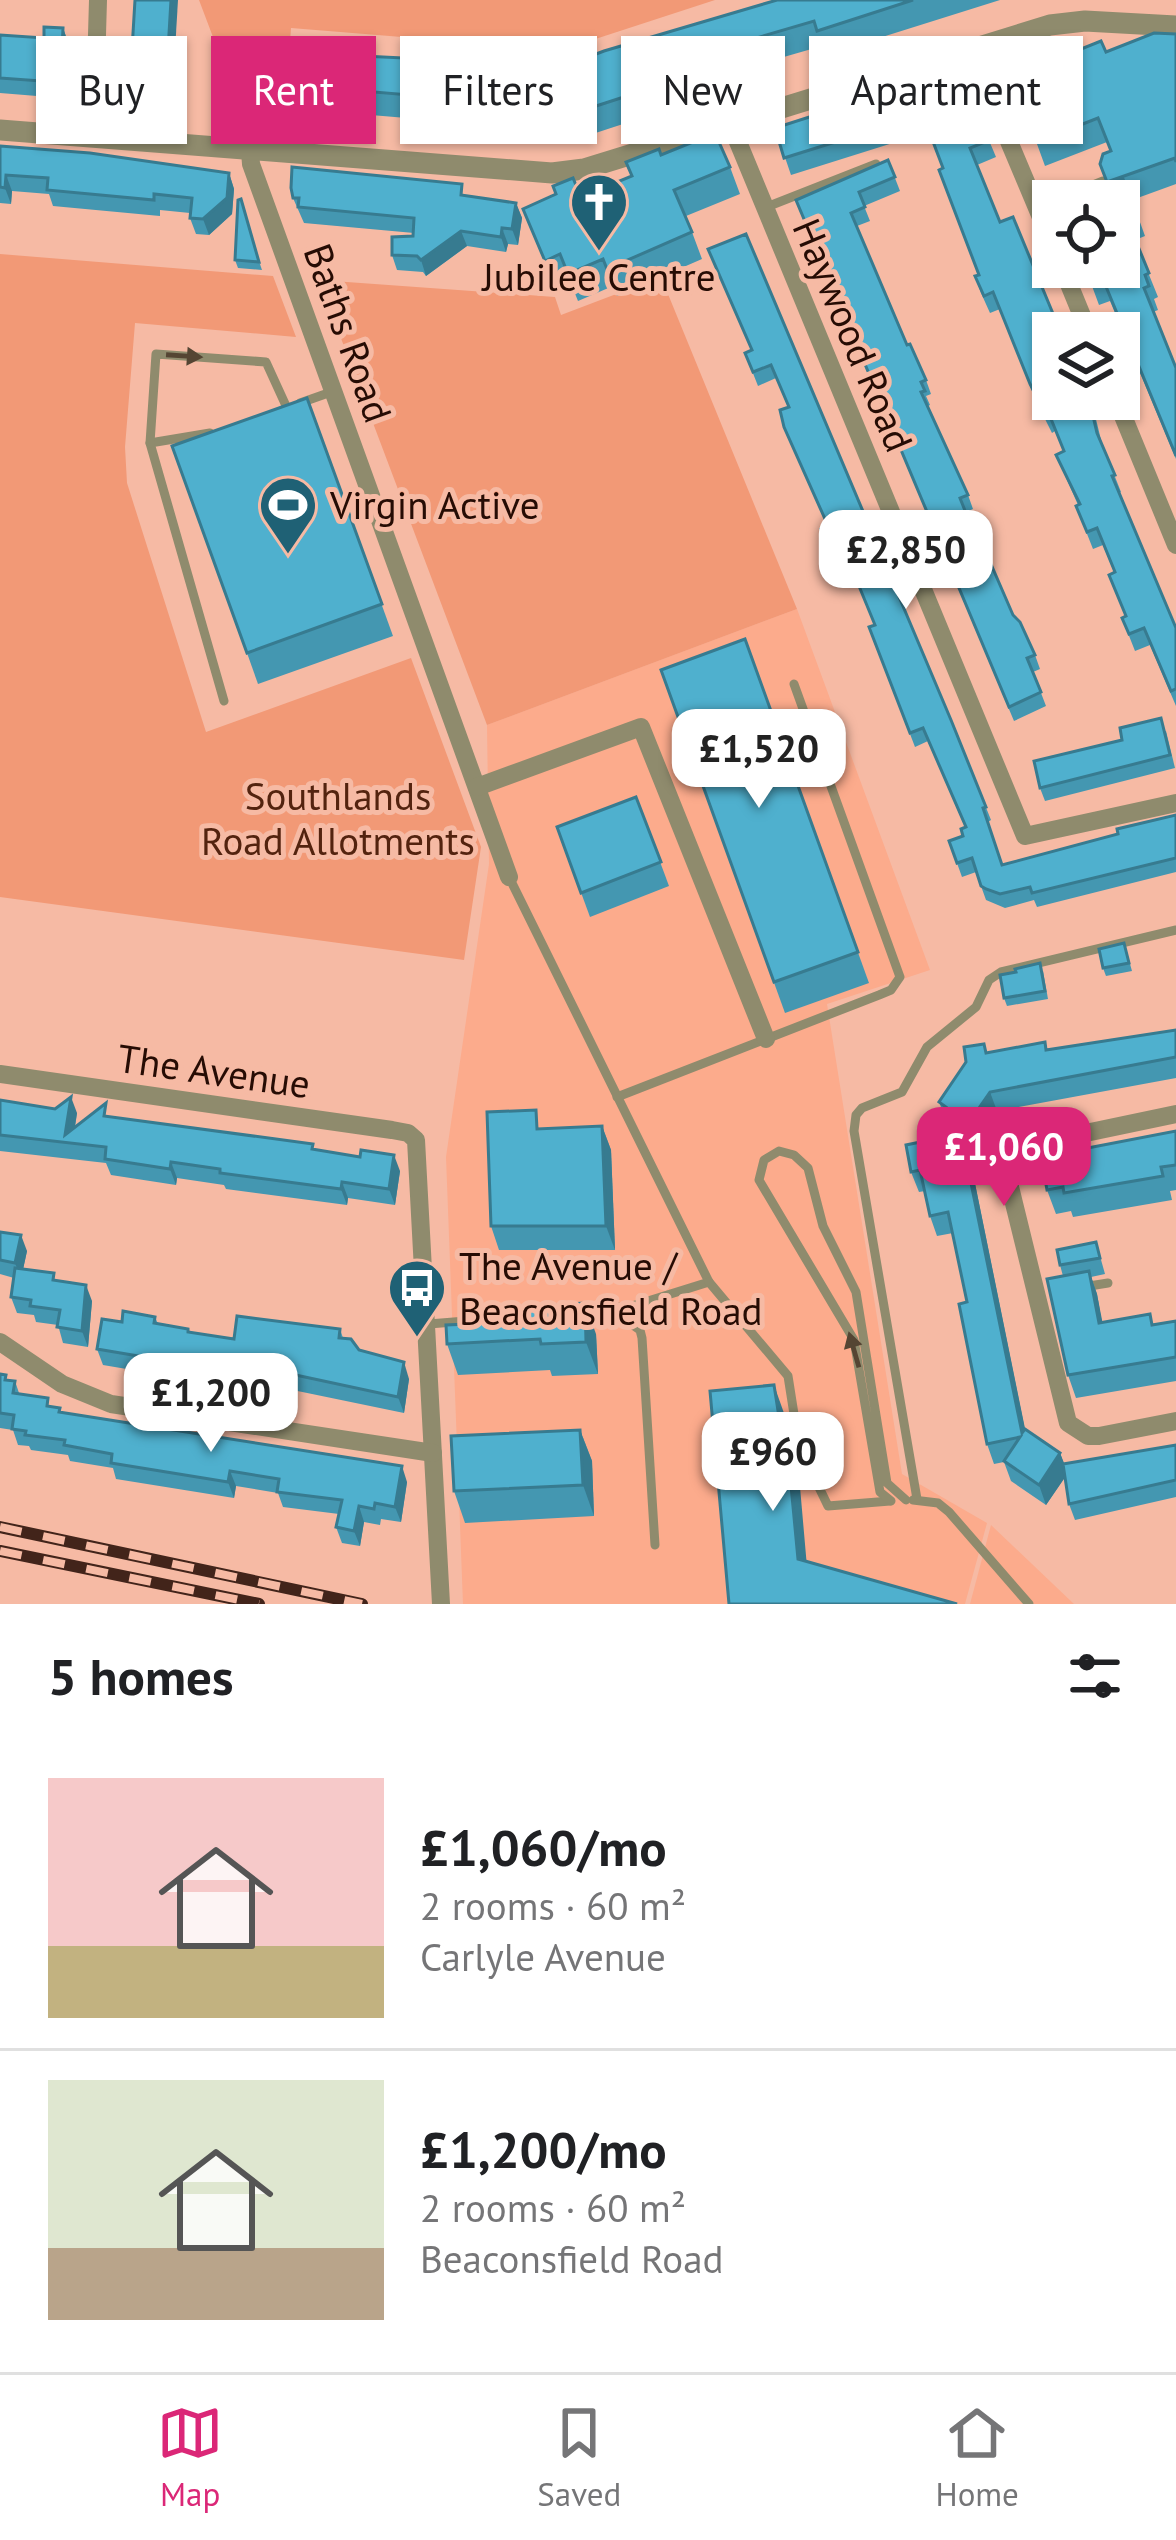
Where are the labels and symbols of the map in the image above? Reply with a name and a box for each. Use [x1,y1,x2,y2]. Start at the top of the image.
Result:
church icon: Jubilee Centre [568,171,630,253]
street label: Haywood Road [782,211,925,459]
street label: Baths Road [293,237,404,429]
place label: Jubilee Centre [480,251,716,302]
one-way arrow [166,346,203,365]
sports icon: Virgin Active [257,474,319,556]
place label: Virgin Active [329,479,540,530]
pin: £2,850 [808,510,1004,612]
pin: £1,520 [661,709,857,811]
park label: Southlands Road Allotments [201,770,475,866]
street label: The Avenue [115,1032,314,1109]
pin: £1,060 [906,1107,1102,1209]
place label: The Avenue / Beaconsfield Road [459,1240,763,1336]
bus stop icon: The Avenue / Beaconsfield Road [386,1257,448,1339]
one-way arrow [843,1331,862,1368]
pin: £1,200 [113,1353,309,1455]
pin: £960 [702,1412,844,1514]

